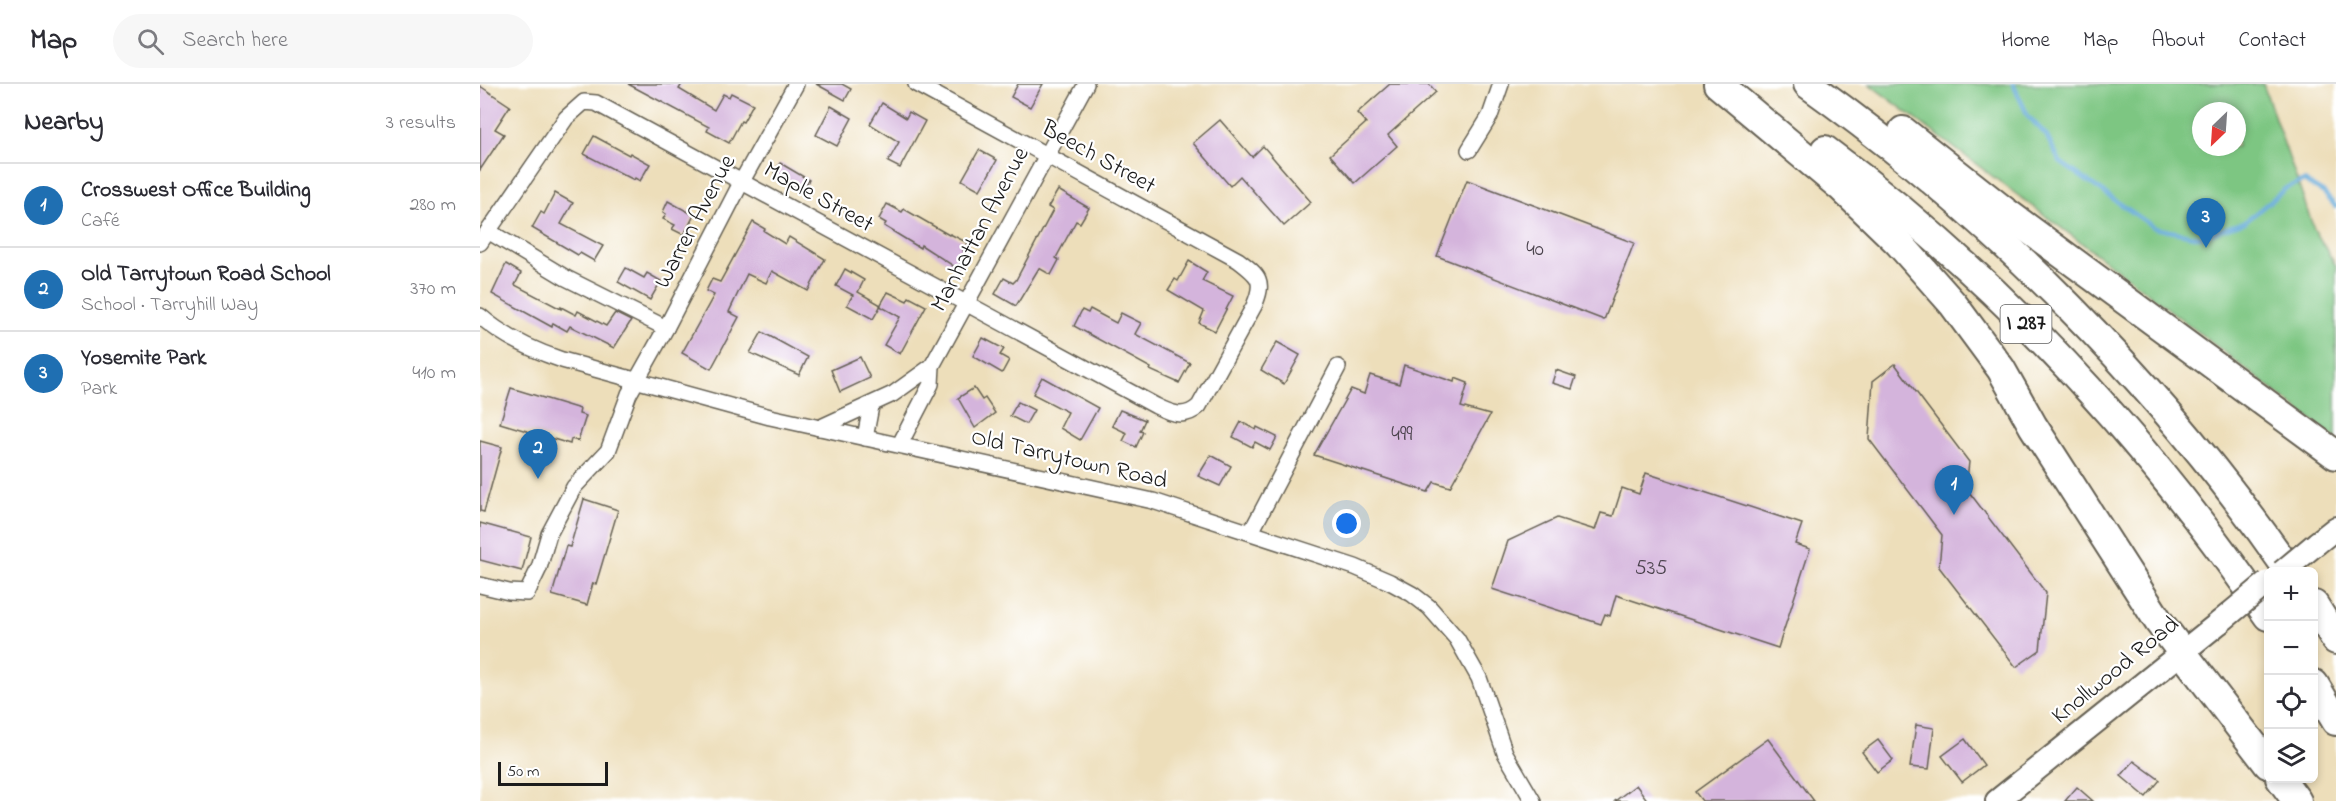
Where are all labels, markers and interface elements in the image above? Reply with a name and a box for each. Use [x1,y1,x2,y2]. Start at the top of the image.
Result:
search box [113,14,533,68]
text: Map [30,21,77,62]
icon: search [134,25,167,58]
text: Search here [182,25,288,57]
text: Home [2001,26,2050,56]
text: Map [2083,26,2118,56]
text: About [2151,26,2205,56]
text: Contact [2238,26,2306,56]
north arrow [2192,102,2246,156]
text: Nearby [24,104,103,142]
text: 3 results [386,109,456,138]
street label: Beech Street [1033,112,1162,204]
street label: Manhattan Avenue [923,141,1039,319]
street label: Warren Avenue [646,149,746,295]
street label: Maple Street [757,153,879,243]
text: Crosswest Office Building [81,175,311,207]
text: 1 [40,191,47,220]
text: 280 m [409,191,456,220]
pin: 3 [2186,198,2226,248]
text: Café [81,207,120,236]
house number: 40 [1526,235,1544,265]
text: Old Tarrytown Road School [81,259,331,291]
text: 2 [39,275,48,304]
text: 370 m [410,275,456,304]
text: School · Tarryhill Way [81,291,258,320]
road number: I 287 [2000,305,2052,343]
text: Yosemite Park [81,343,206,375]
text: 3 [39,359,48,388]
text: 410 m [412,359,456,388]
text: Park [81,375,117,404]
street label: Old Tarrytown Road [967,420,1171,501]
house number: 499 [1391,420,1413,450]
pin: 2 [518,430,558,479]
pin: 1 [1934,466,1974,515]
your location [1332,509,1361,538]
house number: 535 [1635,554,1667,584]
map controls [2264,567,2318,783]
button: + [2264,567,2318,621]
street label: Knollwood Road [2045,608,2188,734]
button: − [2264,621,2318,675]
button: locate [2264,675,2318,729]
button: layers [2264,729,2318,783]
scale bar [498,759,608,786]
text: 50 m [507,760,539,784]

